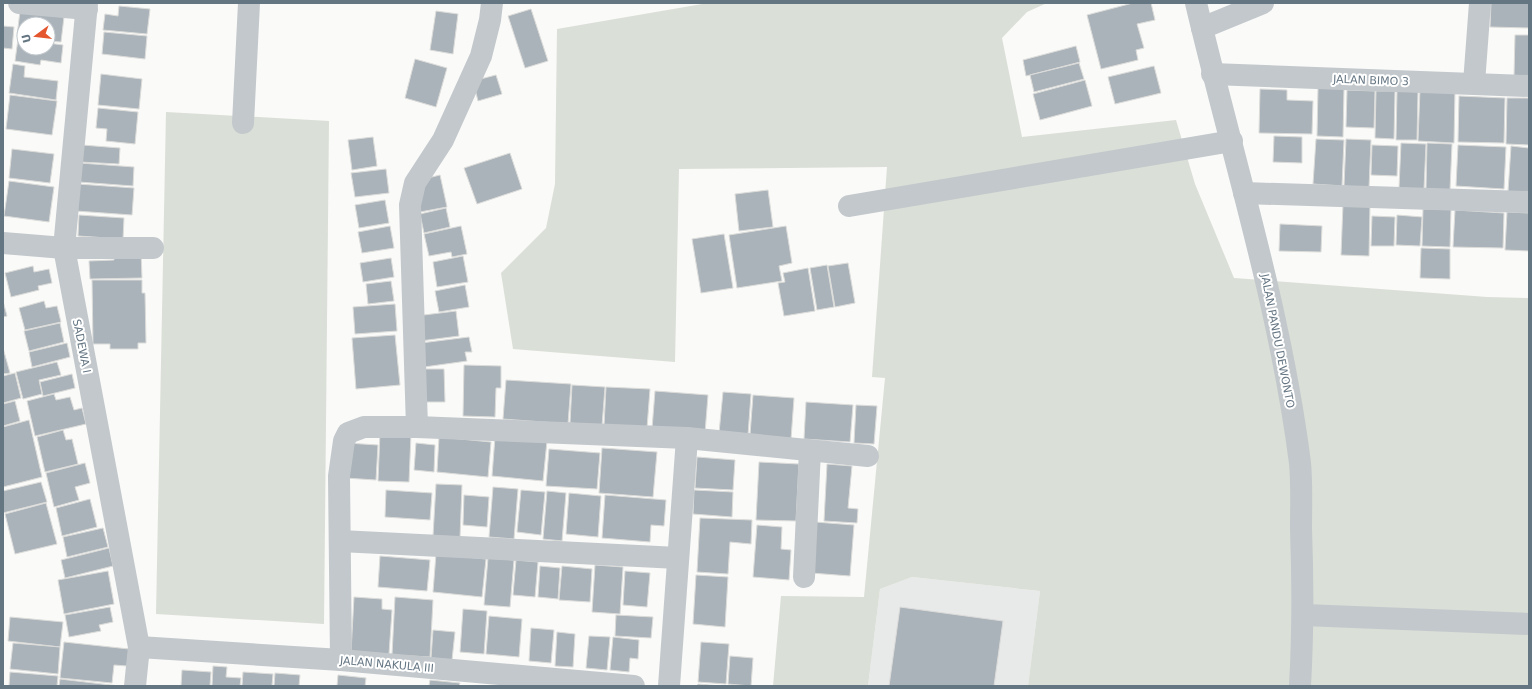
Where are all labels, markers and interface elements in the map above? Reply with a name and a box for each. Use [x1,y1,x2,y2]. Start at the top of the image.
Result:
north arrow [16,16,56,56]
text: U [19,32,34,44]
street label: JALAN BIMO 3 [1332,73,1409,88]
street label: JALAN PANDU DEWONTO [1258,272,1297,410]
street label: SADEWA I [70,318,93,374]
street label: JALAN NAKULA III [339,654,434,675]

